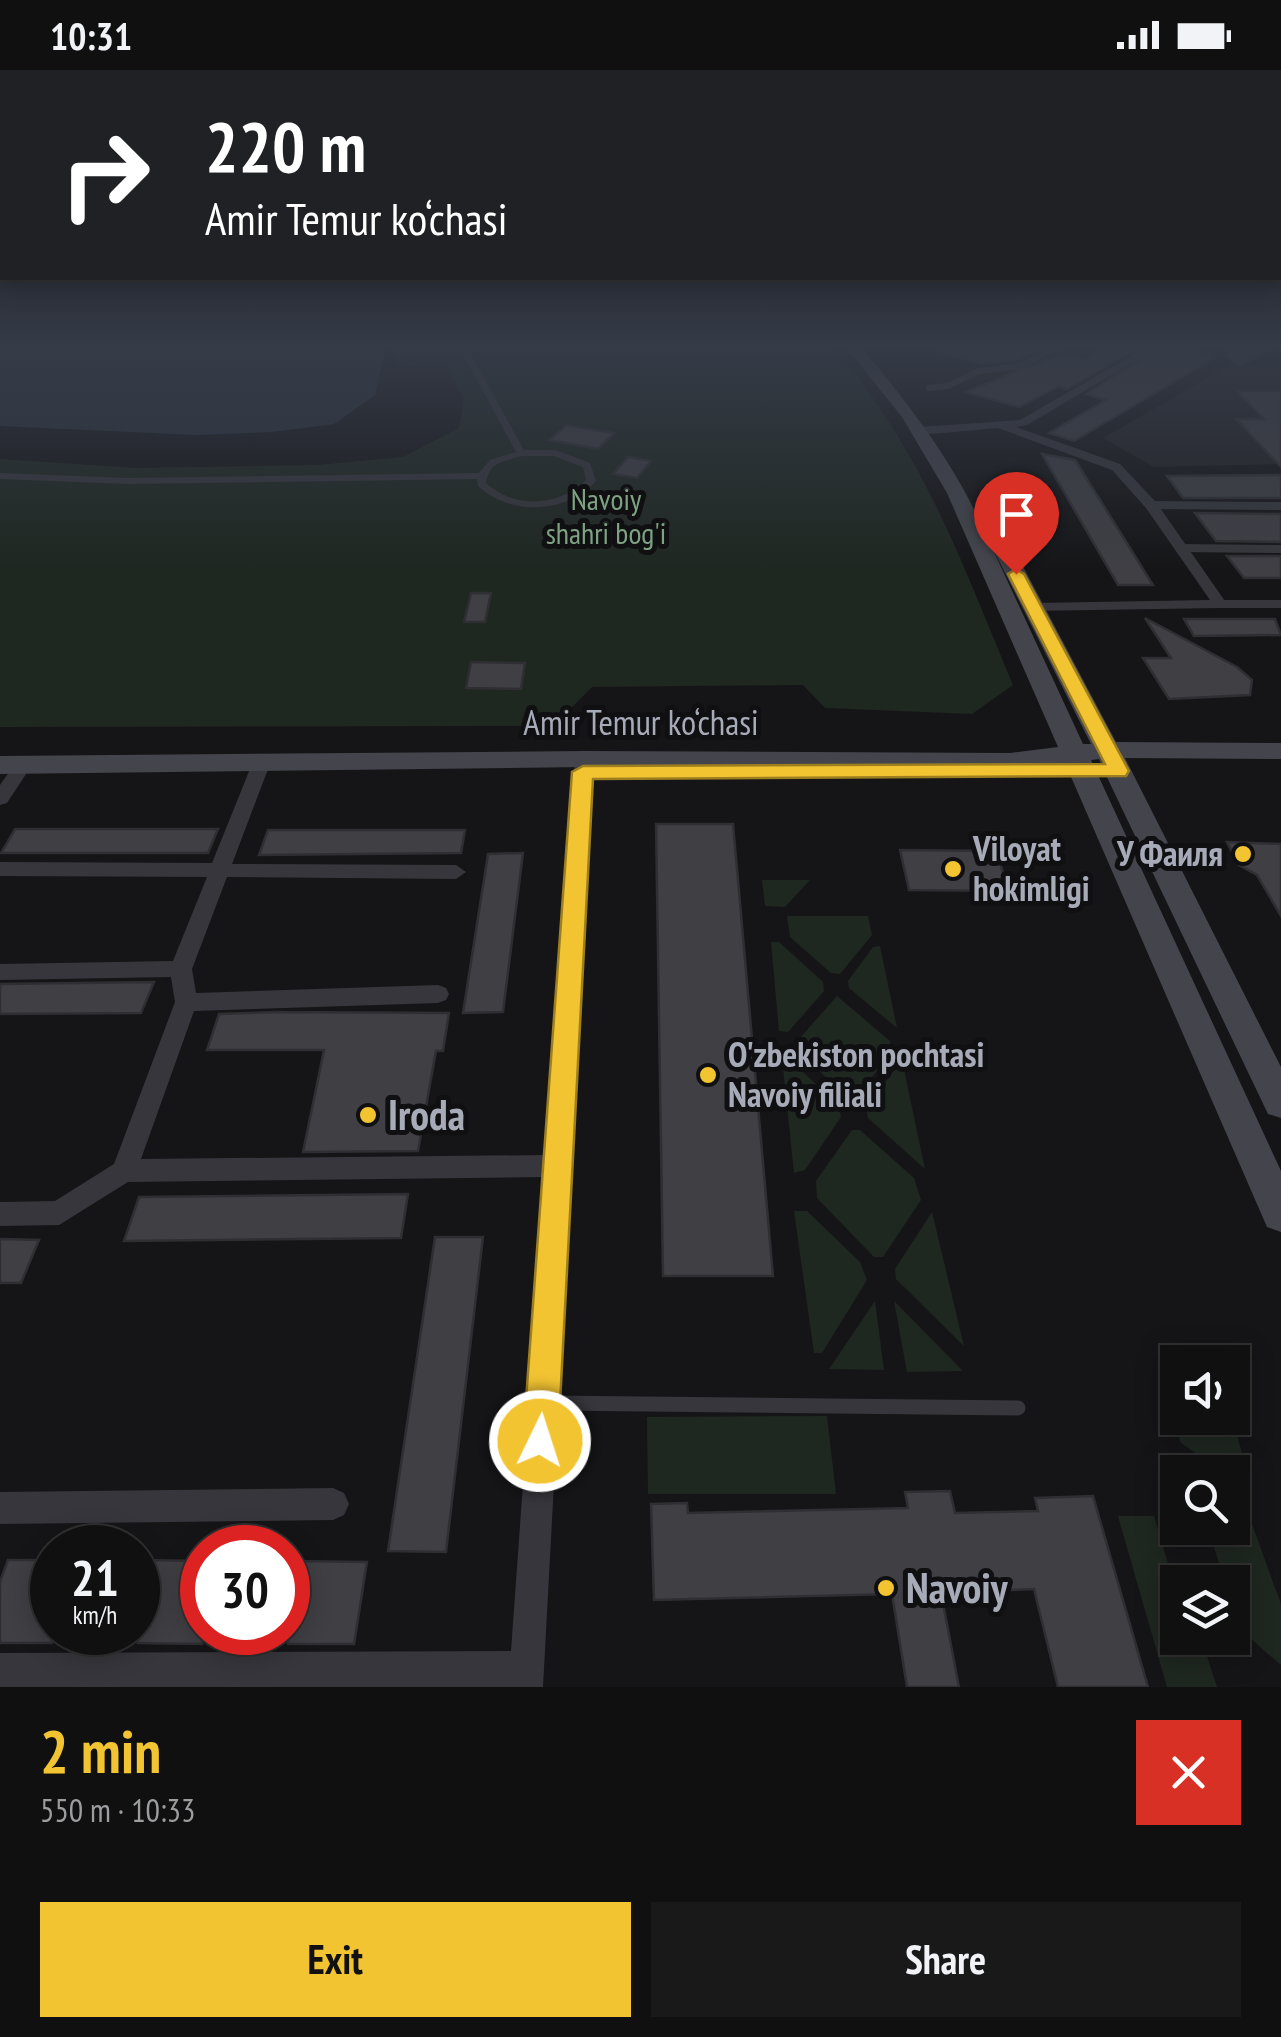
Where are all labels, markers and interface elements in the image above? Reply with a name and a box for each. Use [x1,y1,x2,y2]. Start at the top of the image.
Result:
text: 10:31 [50,11,132,60]
text: 220 m [205,101,366,191]
icon: right [40,110,170,240]
text: Amir Temur ko‘chasi [205,189,508,247]
pin [974,472,1059,575]
park label: Navoiy shahri bog'i [546,479,666,552]
icon: arrive [989,487,1044,542]
street label: Amir Temur ko‘chasi [523,699,759,745]
place label: Viloyat hokimligi [972,825,1090,911]
place label: У Фаиля [1116,830,1223,876]
marker: У Фаиля [1232,843,1254,865]
marker: Viloyat hokimligi [942,858,964,880]
place label: O'zbekiston pochtasi Navoiy filiali [728,1031,984,1117]
marker: O'zbekiston pochtasi Navoiy filiali [697,1064,719,1086]
place label: Iroda [388,1087,465,1142]
marker: Iroda [357,1104,379,1126]
map controls [1160,1345,1250,1655]
button: sound [1160,1345,1250,1435]
position arrow [488,1389,592,1493]
button: search [1160,1455,1250,1545]
speed limit sign: 30 [180,1525,310,1655]
text: 21 [71,1545,119,1610]
place label: Navoiy [906,1560,1009,1615]
button: layers [1160,1565,1250,1655]
marker: Navoiy [875,1577,897,1599]
text: km/h [73,1599,117,1631]
text: 2 min [40,1712,161,1790]
button: close [1136,1720,1241,1825]
text: 550 m · 10:33 [40,1789,195,1831]
button: Exit [40,1902,631,2017]
button: Share [651,1902,1241,2017]

